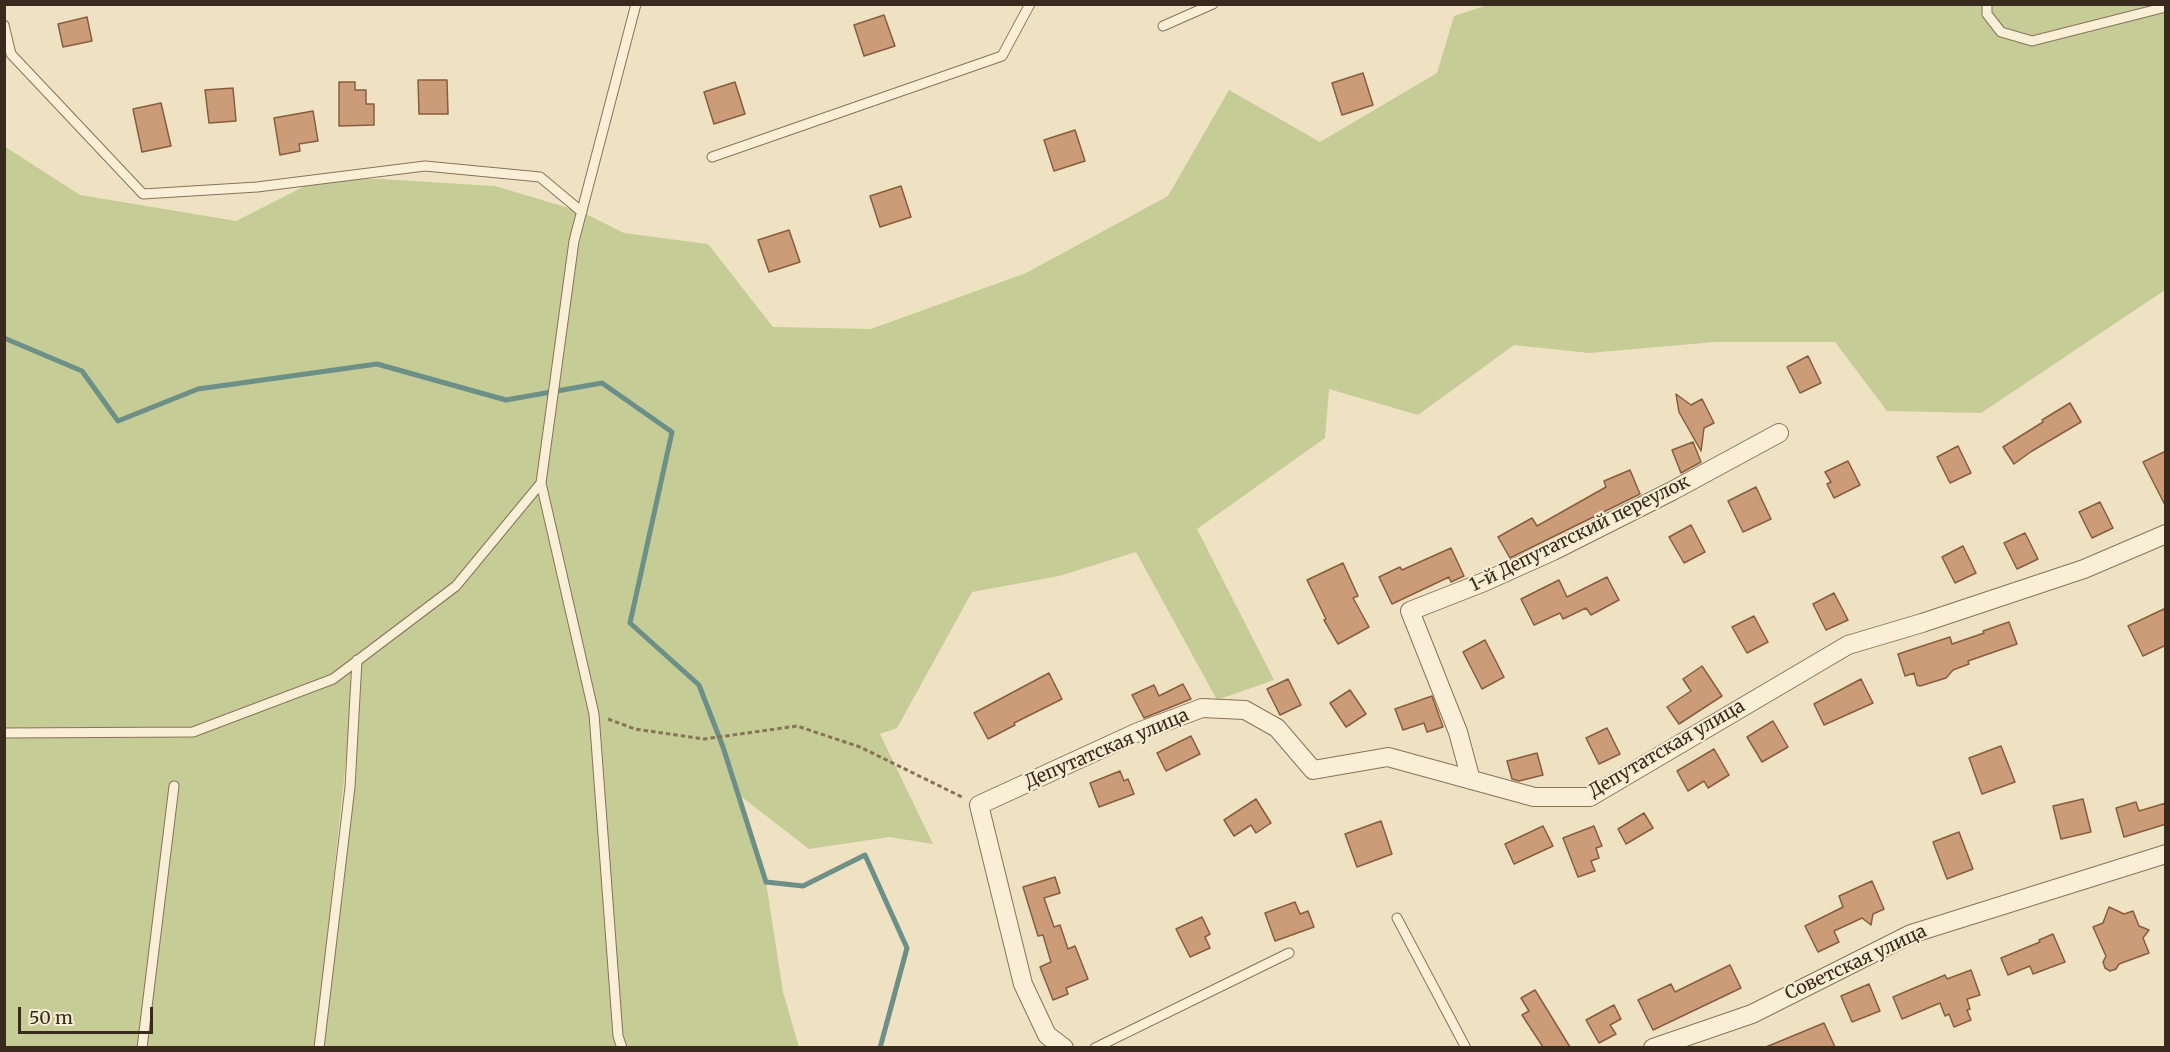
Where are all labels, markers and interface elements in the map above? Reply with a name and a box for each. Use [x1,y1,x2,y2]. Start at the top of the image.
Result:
street label: 1-й Депутатский переулок [1467,471,1693,597]
street label: Депутатская улица [1585,696,1749,802]
street label: Депутатская улица [1022,705,1192,793]
street label: Советская улица [1782,921,1930,1005]
scale bar [21,995,156,1033]
text: 50 m [29,1006,73,1029]

